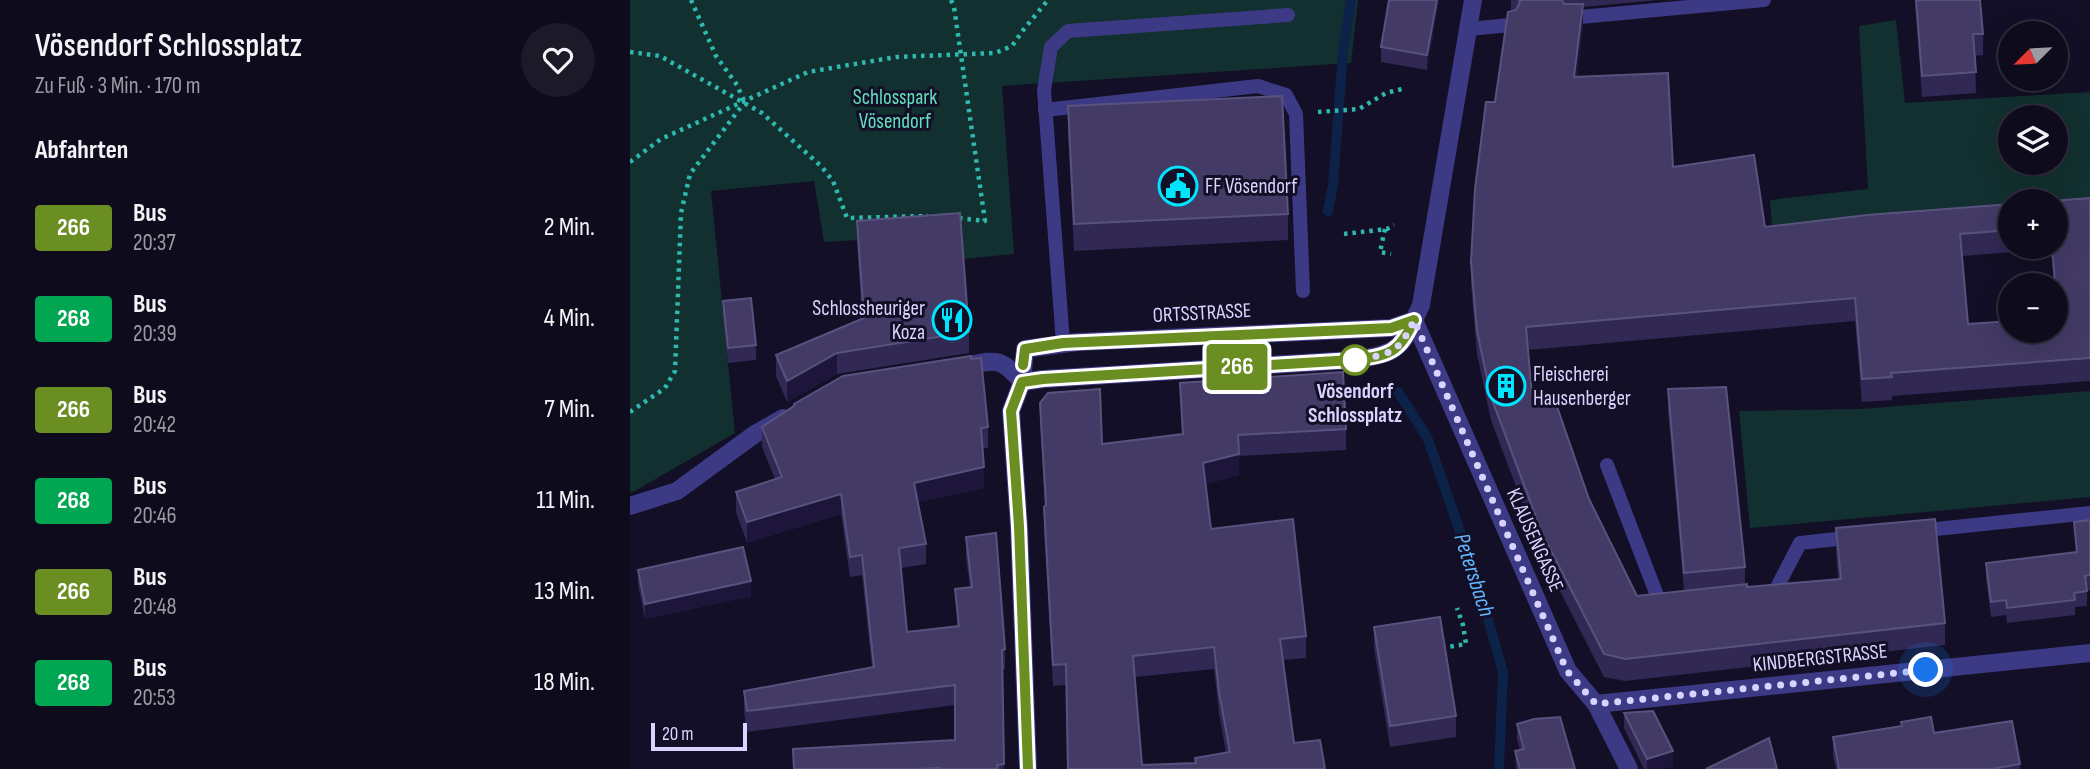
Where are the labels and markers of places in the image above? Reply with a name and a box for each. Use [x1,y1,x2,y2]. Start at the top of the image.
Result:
public building icon: FF Vösendorf [1157,165,1199,207]
place label: FF Vösendorf [1205,174,1298,199]
place label: Schlossheuriger Koza [812,296,925,345]
restaurant icon: Schlossheuriger Koza [931,299,973,341]
marker: Vösendorf Schlossplatz [1340,345,1370,375]
place label: Fleischerei Hausenberger [1533,362,1631,411]
building icon: Fleischerei Hausenberger [1485,365,1527,407]
place label: Vösendorf Schlossplatz [1308,379,1402,428]

